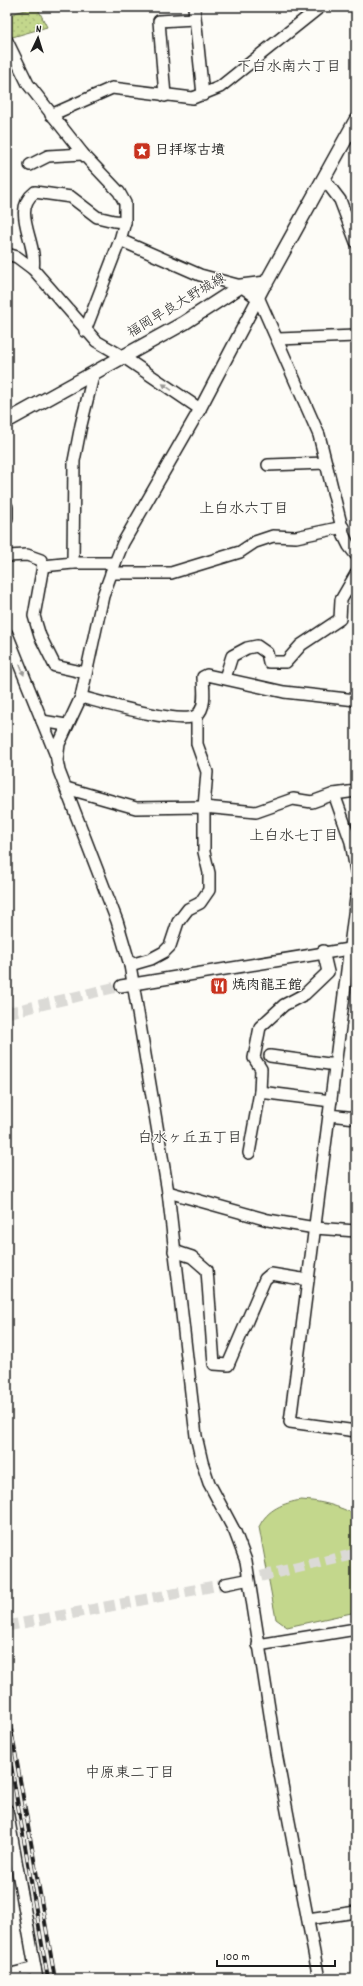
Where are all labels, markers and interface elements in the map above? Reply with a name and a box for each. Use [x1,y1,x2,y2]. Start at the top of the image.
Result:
north arrow [18,18,58,58]
text: N [35,22,42,38]
district label: 下白水南六丁目 [236,57,342,79]
place icon: 日拝塚古墳 [132,141,152,161]
place label: 日拝塚古墳 [155,141,225,161]
street label: 福岡早良大野城線 [124,269,230,343]
one-way arrow [162,383,173,391]
district label: 上白水六丁目 [199,499,289,521]
one-way arrow [20,665,26,677]
district label: 上白水七丁目 [249,826,339,848]
restaurant icon: 焼肉龍王館 [209,976,229,996]
place label: 焼肉龍王館 [232,976,302,996]
district label: 白水ヶ丘五丁目 [137,1128,243,1150]
district label: 中原東二丁目 [85,1763,175,1785]
scale bar [217,1942,335,1968]
text: 100 m [223,1949,250,1966]

